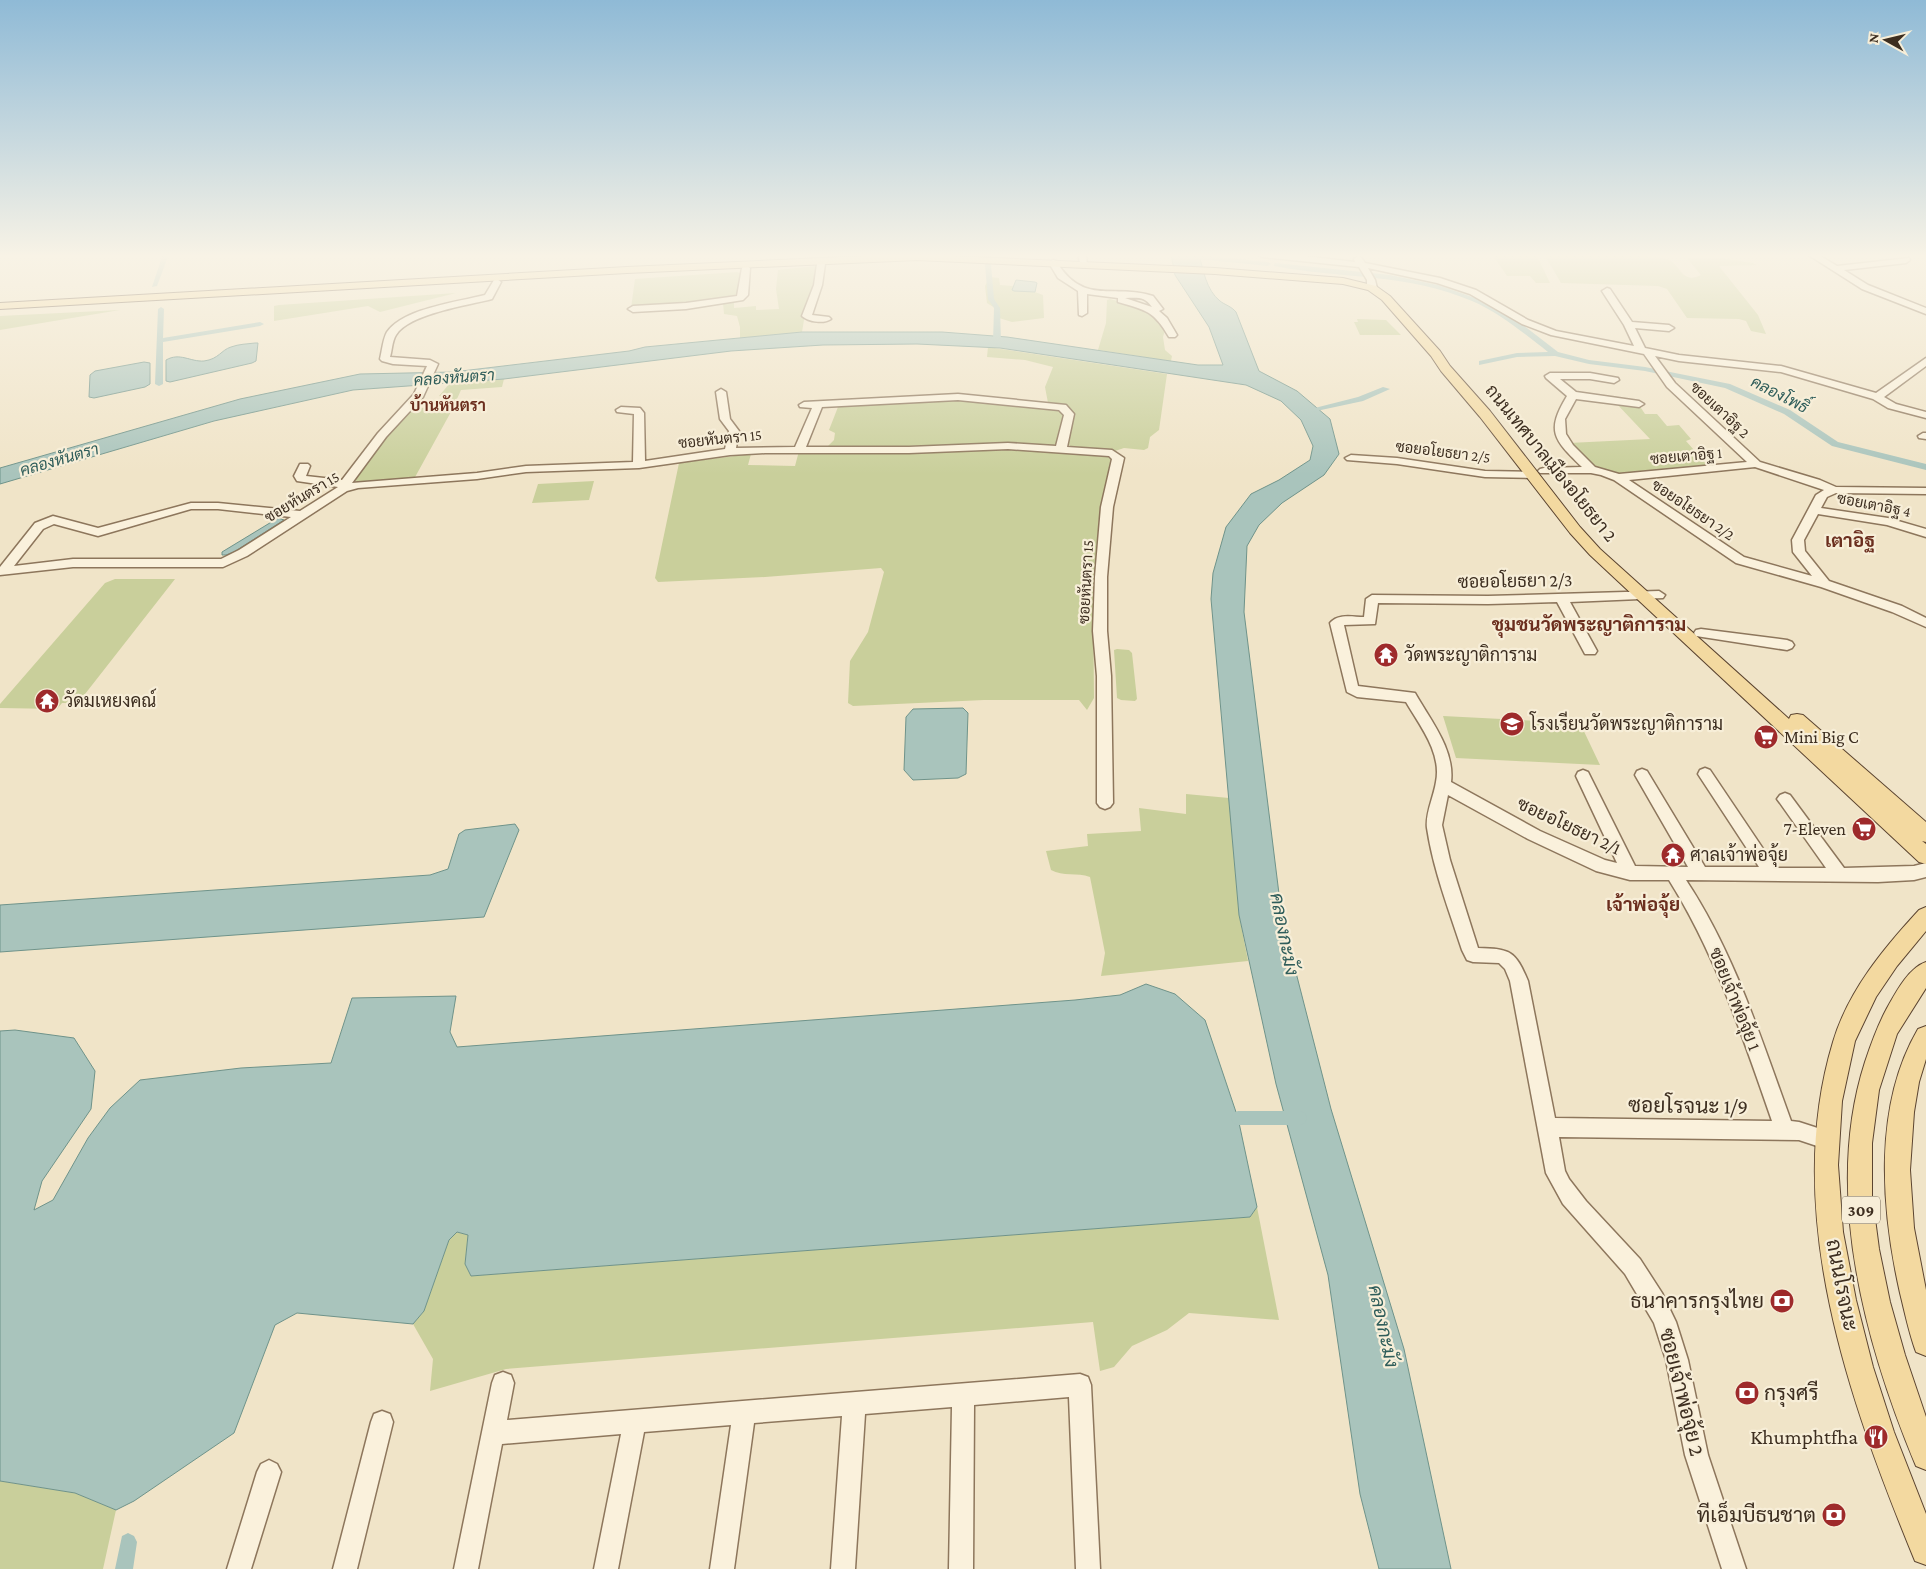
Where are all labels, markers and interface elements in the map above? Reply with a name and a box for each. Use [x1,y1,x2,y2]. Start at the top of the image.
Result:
north arrow [1861,15,1911,65]
text: N [1865,32,1882,44]
water label: คลองหันตรา [413,364,495,389]
water label: คลองโพธิ์ [1748,367,1817,417]
street label: ซอยเตาอิฐ 2 [1686,378,1753,443]
street label: ถนนเทศบาลเมืองอโยธยา 2 [1481,379,1623,546]
district label: บ้านหันตรา [410,394,486,414]
street label: ซอยหันตรา 15 [677,426,763,451]
street label: ซอยอโยธยา 2/5 [1395,436,1492,466]
water label: คลองหันตรา [17,438,101,479]
street label: ซอยเตาอิฐ 1 [1649,444,1723,469]
street label: ซอยหันตรา 15 [261,468,342,526]
street label: ซอยอโยธยา 2/2 [1649,475,1738,543]
street label: ซอยเตาอิฐ 4 [1835,489,1913,522]
district label: เตาอิฐ [1825,529,1875,553]
street label: ซอยหันตรา 15 [1075,539,1096,624]
street label: ซอยอโยธยา 2/3 [1457,567,1573,592]
district label: ชุมชนวัดพระญาติการาม [1492,613,1686,639]
temple icon: วัดพระญาติการาม [1373,642,1399,668]
place label: วัดพระญาติการาม [1404,644,1537,666]
temple icon: วัดมเหยงคณ์ [34,688,60,714]
place label: วัดมเหยงคณ์ [64,688,156,711]
school or university icon: โรงเรียนวัดพระญาติการาม [1499,711,1525,737]
place label: โรงเรียนวัดพระญาติการาม [1529,711,1723,735]
supermarket icon: Mini Big C [1753,724,1779,750]
place label: Mini Big C [1784,727,1859,747]
street label: ซอยอโยธยา 2/1 [1514,791,1625,859]
supermarket icon: 7-Eleven [1851,816,1877,842]
place label: 7-Eleven [1783,819,1846,839]
temple icon: ศาลเจ้าพ่อจุ้ย [1660,842,1686,868]
place label: ศาลเจ้าพ่อจุ้ย [1690,843,1788,867]
water label: คลองกะมัง [1266,891,1303,978]
district label: เจ้าพ่อจุ้ย [1606,893,1680,919]
street label: ซอยเจ้าพ่อจุ้ย 1 [1703,944,1767,1054]
street label: ซอยโรจนะ 1/9 [1628,1092,1748,1119]
road number: 309 [1842,1196,1880,1224]
street label: ถนนโรจนะ [1821,1237,1864,1333]
water label: คลองกะมัง [1365,1283,1403,1370]
place label: ธนาคารกรุงไทย [1630,1288,1764,1315]
bank icon: ธนาคารกรุงไทย [1769,1288,1795,1314]
street label: ซอยเจ้าพ่อจุ้ย 2 [1653,1326,1709,1459]
bank icon: กรุงศรี [1734,1380,1760,1406]
place label: กรุงศรี [1764,1380,1819,1407]
restaurant icon: Khumphtfha [1863,1424,1889,1450]
place label: Khumphtfha [1750,1425,1858,1449]
place label: ทีเอ็มบีธนชาต [1697,1500,1816,1527]
bank icon: ทีเอ็มบีธนชาต [1821,1502,1847,1528]

